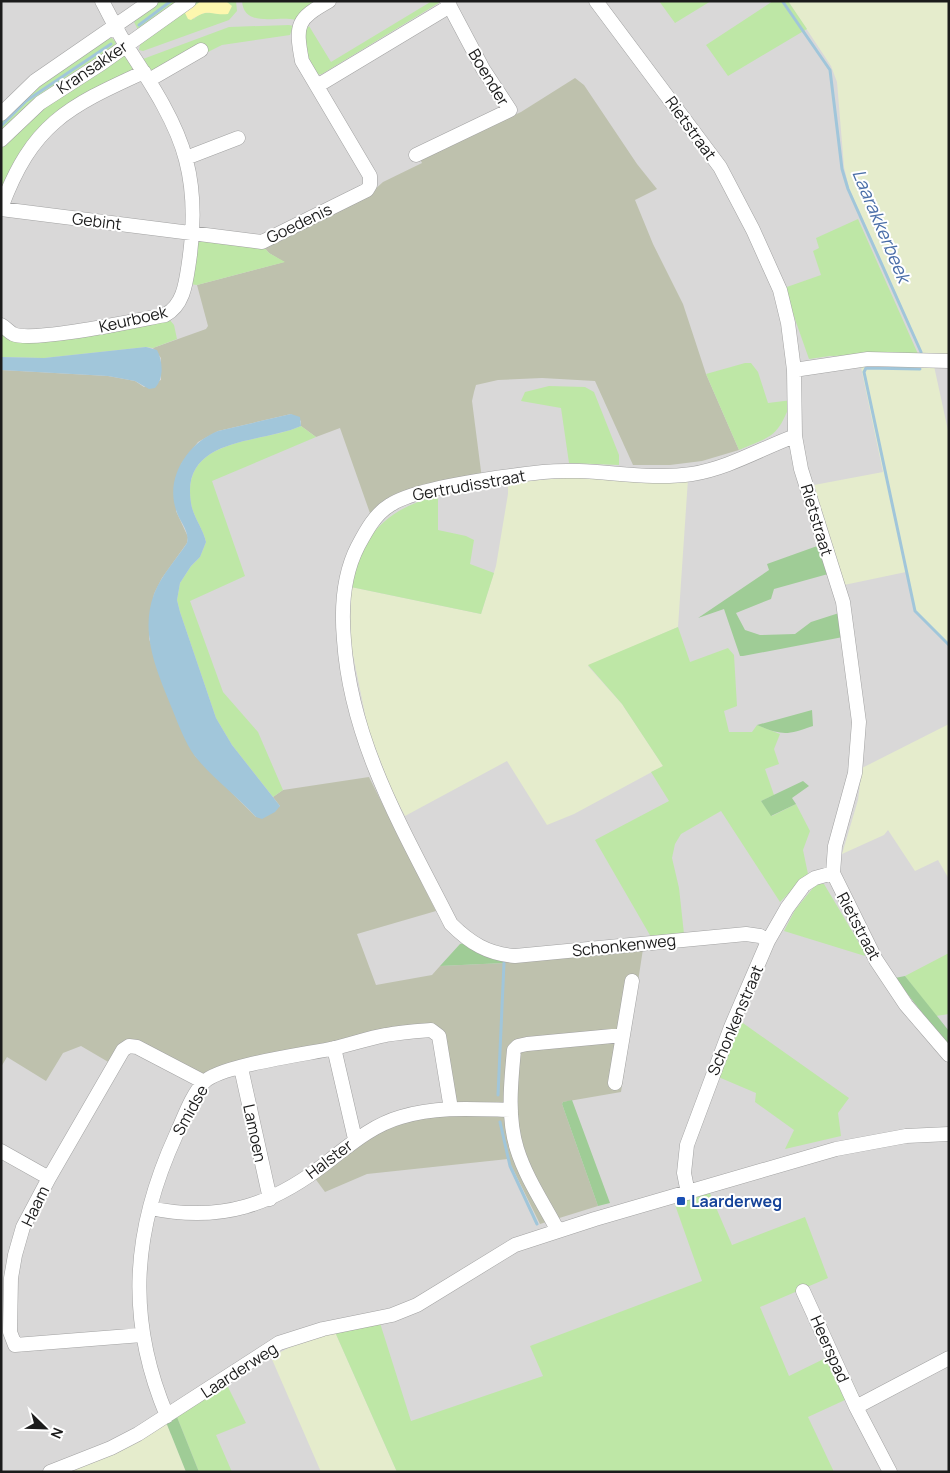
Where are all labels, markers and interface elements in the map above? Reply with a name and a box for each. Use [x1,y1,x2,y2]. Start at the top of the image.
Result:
street label: Kransakker [52,35,132,99]
street label: Boender [463,45,515,110]
street label: Rietstraat [660,92,722,164]
water label: Laarakkerbeek [847,165,918,289]
street label: Goedenis [263,198,335,248]
street label: Gebint [71,207,123,235]
street label: Keurboek [97,300,170,338]
street label: Gertrudisstraat [411,464,527,506]
street label: Rietstraat [796,481,838,559]
street label: Rietstraat [832,888,886,964]
street label: Schonkenweg [571,929,677,961]
street label: Schonkenstraat [702,961,768,1079]
street label: Smidse [167,1081,213,1139]
street label: Lamoen [238,1102,272,1164]
street label: Halster [301,1134,357,1184]
street label: Haam [16,1182,54,1230]
place label: Laarderweg [691,1190,782,1212]
marker: Laarderweg [675,1195,687,1207]
street label: Heerspad [805,1312,855,1386]
street label: Laarderweg [197,1337,281,1403]
north arrow [20,1403,70,1453]
text: N [47,1425,68,1442]

